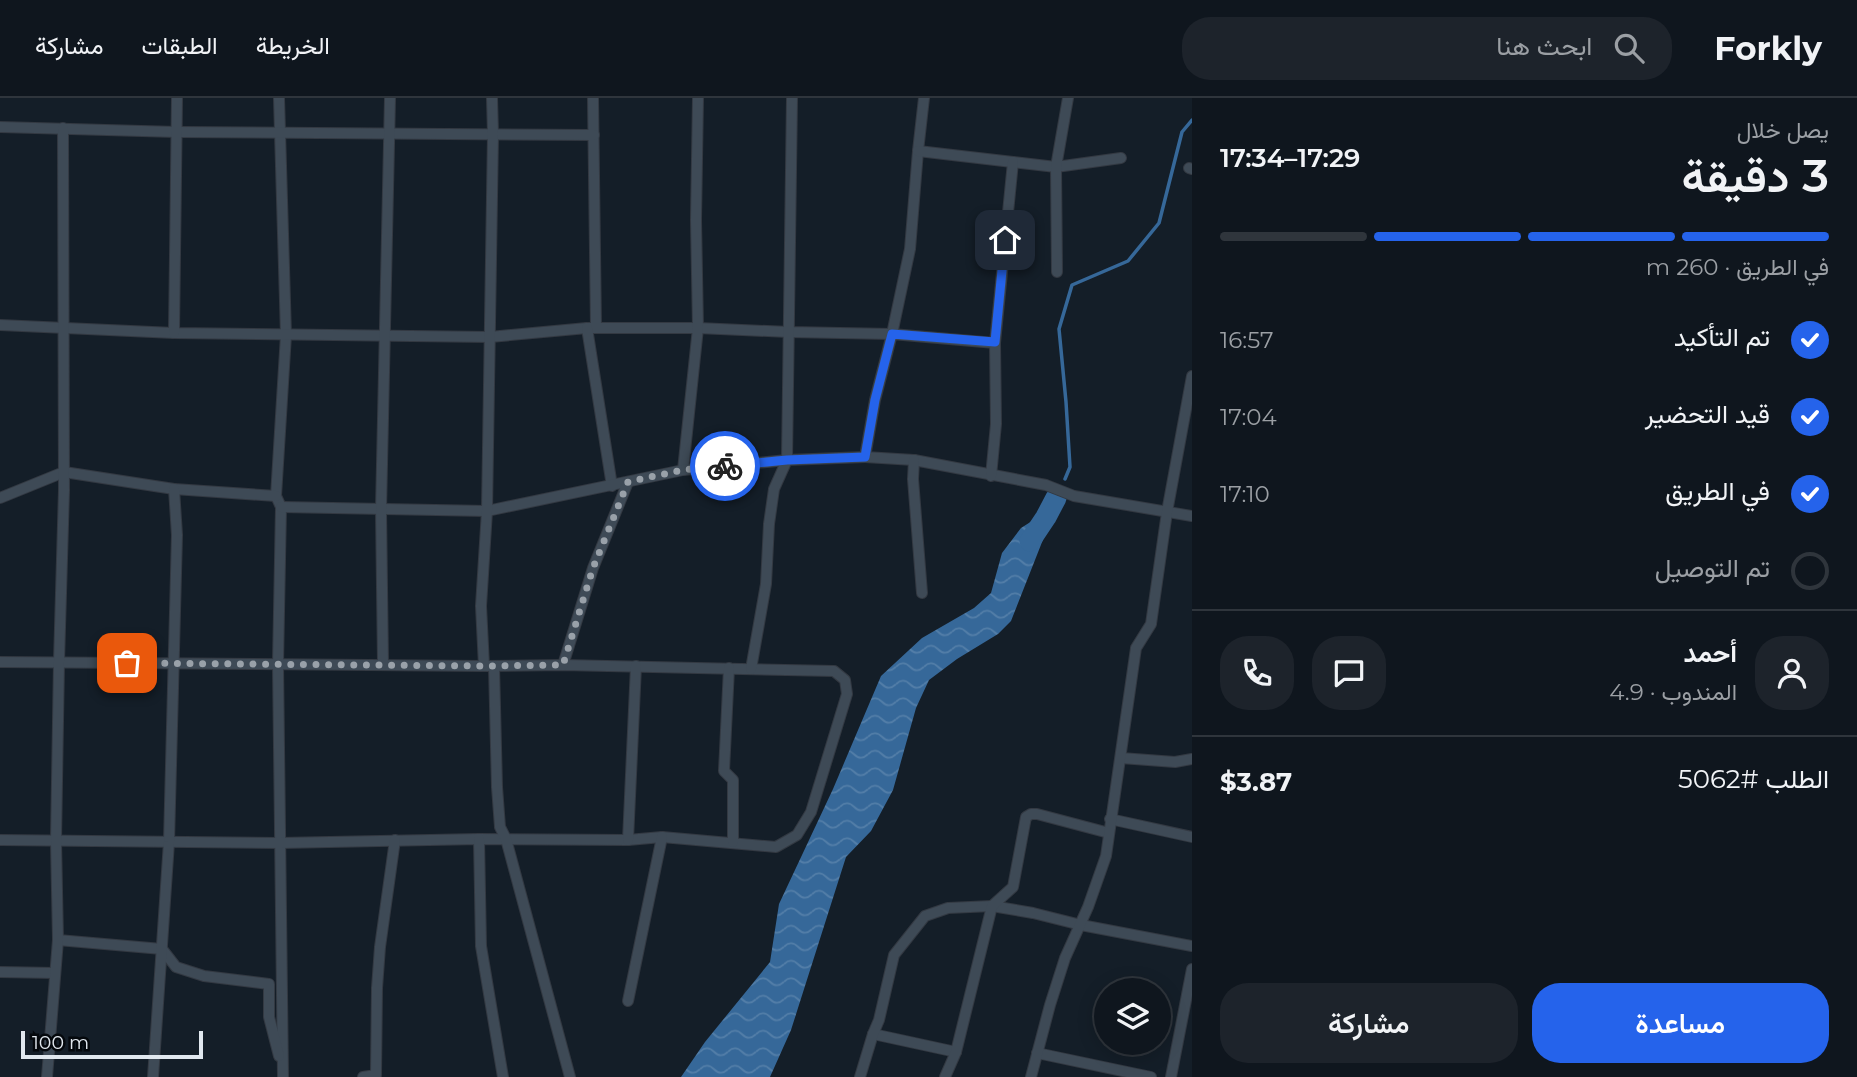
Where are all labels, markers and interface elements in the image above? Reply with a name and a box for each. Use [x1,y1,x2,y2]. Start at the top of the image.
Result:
search box [1182,17,1672,80]
text: Forkly [1714,28,1822,68]
icon: search [1610,29,1648,67]
text: ابحث هنا [1496,30,1592,62]
text: مشاركة [35,31,103,60]
text: الطبقات [141,31,218,60]
text: الخريطة [256,31,330,60]
text: يصل خلال [1737,116,1829,144]
text: 17:29–17:34 [1220,142,1360,174]
text: 3 دقيقة [1682,147,1829,204]
pin [975,210,1035,270]
icon: home [986,221,1024,259]
text: في الطريق · 260 m [1646,253,1829,281]
text: تم التأكيد [1674,321,1770,353]
icon: check [1791,321,1829,359]
text: 16:57 [1220,326,1273,354]
text: قيد التحضير [1645,398,1770,430]
icon: check [1791,398,1829,436]
text: 17:04 [1220,403,1277,431]
courier [690,431,760,501]
icon: bike [706,447,744,485]
text: في الطريق [1665,475,1770,507]
icon: check [1791,475,1829,513]
text: 17:10 [1220,480,1270,508]
text: تم التوصيل [1655,552,1770,584]
pin [97,633,157,693]
button: phone [1220,636,1294,710]
button: chat [1312,636,1386,710]
button: person [1755,636,1829,710]
text: أحمد [1684,637,1737,669]
icon: bag [108,644,146,682]
text: المندوب · 4.9 [1609,678,1737,706]
text: الطلب #5062 [1678,763,1829,795]
text: $3.87 [1220,766,1292,798]
map controls [1094,978,1171,1055]
button: layers [1094,978,1171,1055]
button: مشاركة [1220,983,1518,1063]
button: مساعدة [1532,983,1829,1063]
scale bar [21,1028,203,1060]
text: 100 m [32,1031,89,1054]

